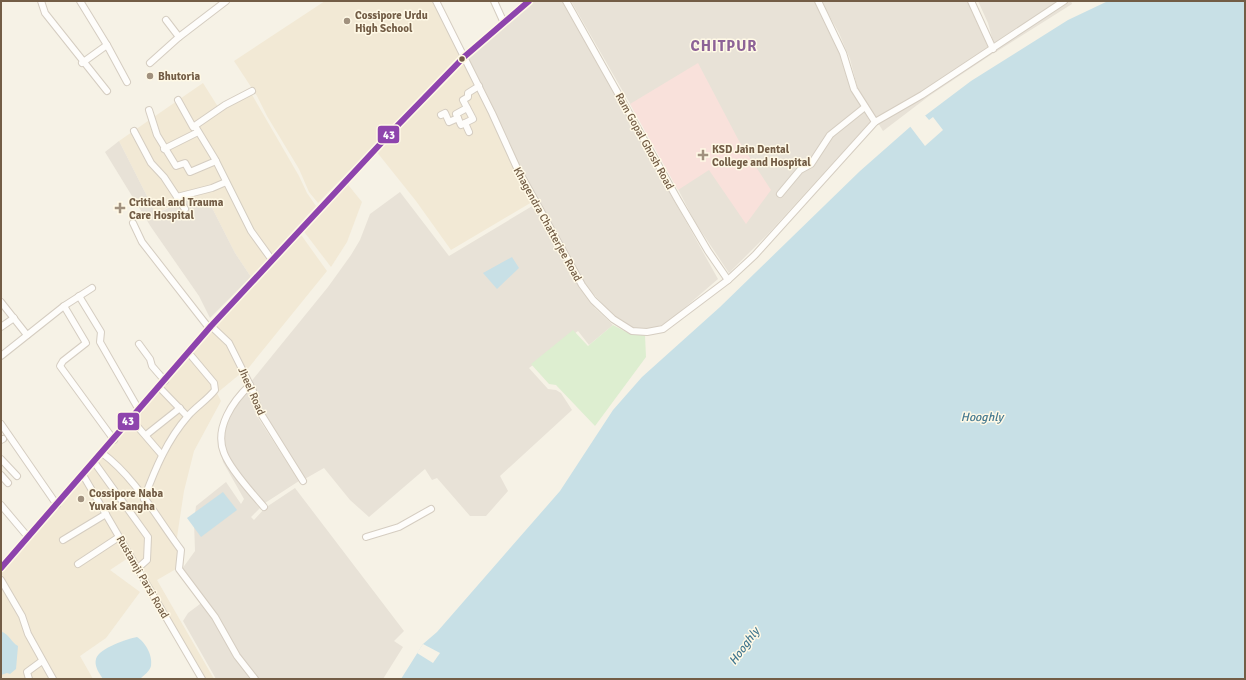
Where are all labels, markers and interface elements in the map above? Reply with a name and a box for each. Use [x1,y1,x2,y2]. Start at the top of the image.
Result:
place label: Cossipore Urdu High School [355,9,428,35]
marker: Cossipore Urdu High School [342,16,352,26]
district label: CHITPUR [691,37,757,55]
unlabelled marker [457,54,467,64]
place label: Bhutoria [158,70,200,83]
marker: Bhutoria [145,71,155,81]
street label: Ram Gopal Ghosh Road [613,91,677,192]
line badge: 43 [377,125,400,144]
text: 43 [383,129,395,142]
place label: KSD Jain Dental College and Hospital [712,143,811,169]
marker: KSD Jain Dental College and Hospital [697,149,709,161]
street label: Khagendra Chatterjee Road [511,165,585,284]
place label: Critical and Trauma Care Hospital [129,196,224,222]
marker: Critical and Trauma Care Hospital [114,202,126,214]
street label: Jheel Road [235,365,268,417]
water label: Hooghly [961,410,1005,425]
line badge: 43 [117,412,140,431]
text: 43 [122,415,134,428]
place label: Cossipore Naba Yuvak Sangha [88,487,163,513]
marker: Cossipore Naba Yuvak Sangha [76,494,86,504]
street label: Rustamji Parsi Road [114,534,172,621]
water label: Hooghly [726,624,764,668]

